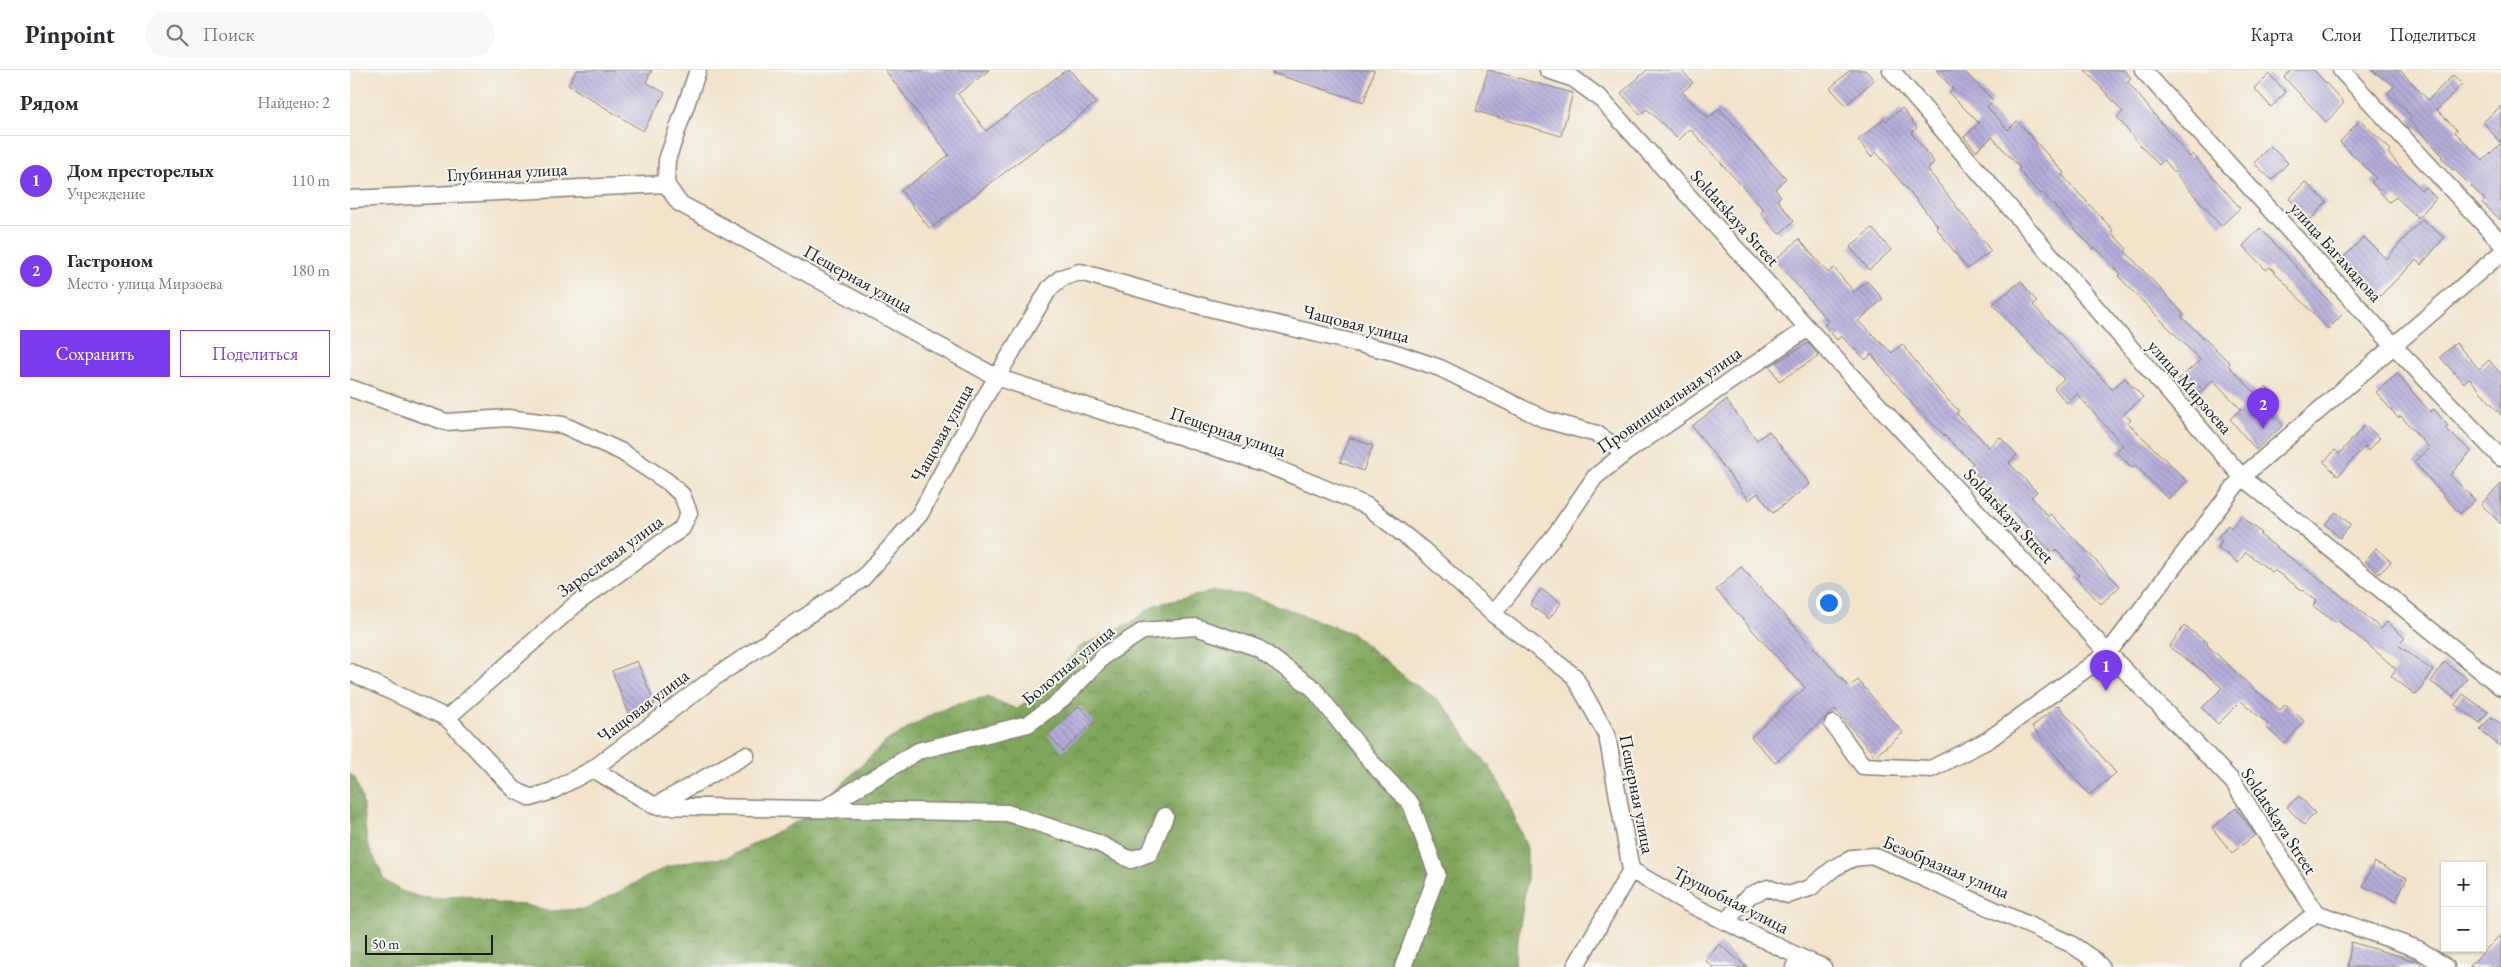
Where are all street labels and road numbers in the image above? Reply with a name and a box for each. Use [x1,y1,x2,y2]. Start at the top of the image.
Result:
street label: Глубинная улица [446,157,569,186]
street label: Soldatskaya Street [1686,164,1785,271]
street label: улица Багамадова [2285,197,2388,307]
street label: Пещерная улица [800,239,917,318]
street label: Чащовая улица [1300,299,1413,348]
street label: улица Мирзоева [2143,335,2238,439]
street label: Провинциальная улица [1592,341,1746,458]
street label: Чащовая улица [905,379,978,486]
street label: Пещерная улица [1167,401,1290,462]
street label: Soldatskaya Street [1959,463,2060,569]
street label: Зарослевая улица [552,509,668,602]
street label: Болотная улица [1017,619,1119,710]
street label: Чащовая улица [592,663,694,748]
street label: Пещерная улица [1615,732,1660,856]
street label: Soldatskaya Street [2236,763,2323,879]
street label: Безобразная улица [1880,830,2014,904]
street label: Трущобная улица [1669,860,1794,939]

